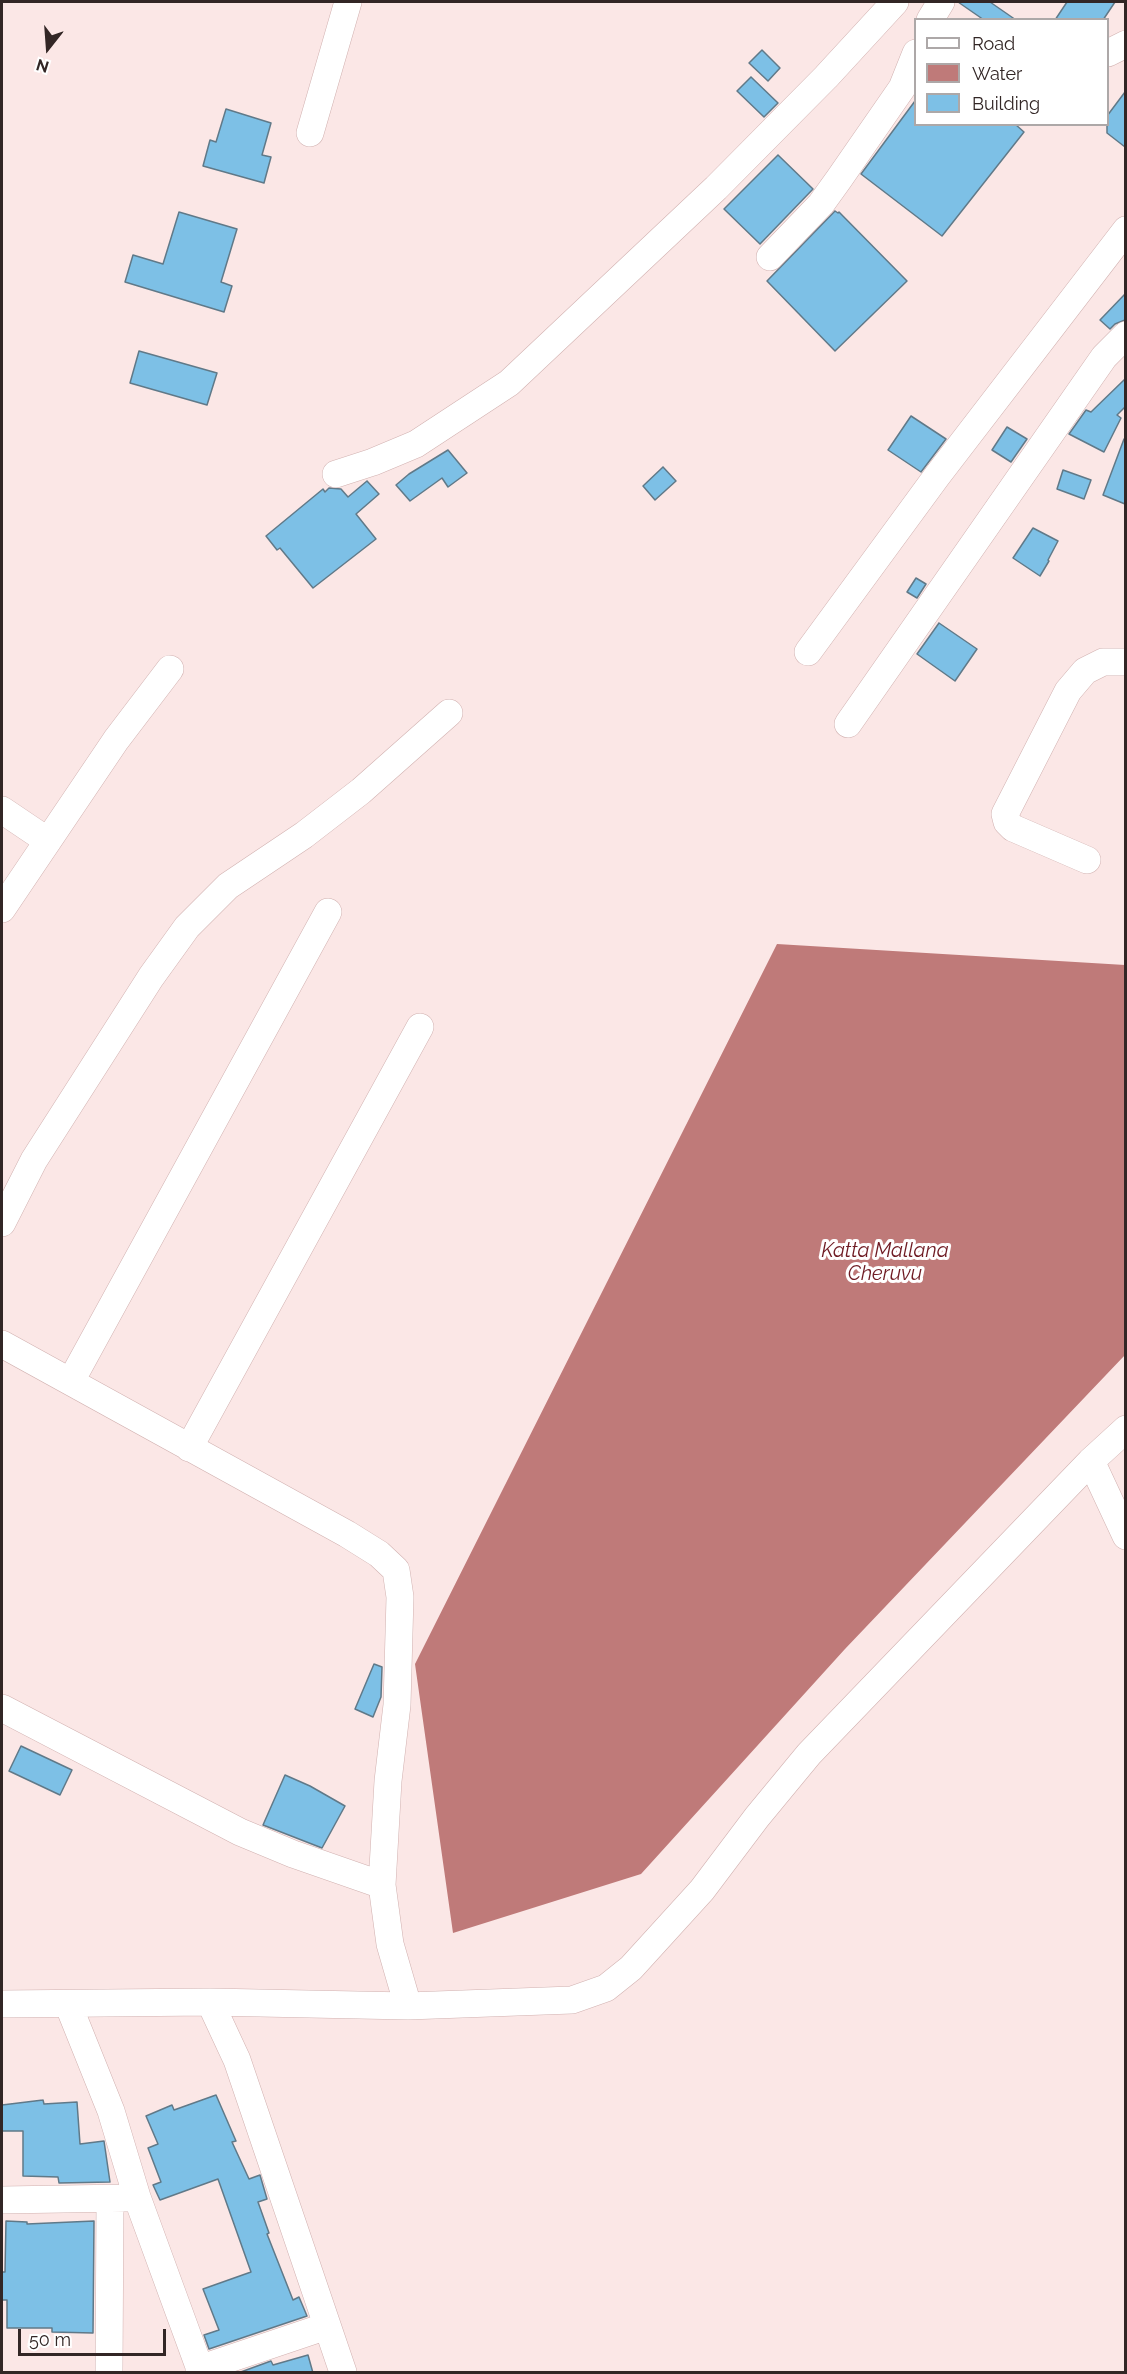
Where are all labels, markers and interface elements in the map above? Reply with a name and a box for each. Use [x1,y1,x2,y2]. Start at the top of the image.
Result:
north arrow [18,18,78,78]
legend [914,18,1109,126]
text: Road [972,33,1015,54]
text: N [34,55,51,77]
text: Water [972,63,1022,84]
text: Building [972,93,1040,114]
water label: Katta Mallana Cheruvu [821,1239,949,1286]
scale bar [21,2317,170,2355]
text: 50 m [29,2329,71,2350]

